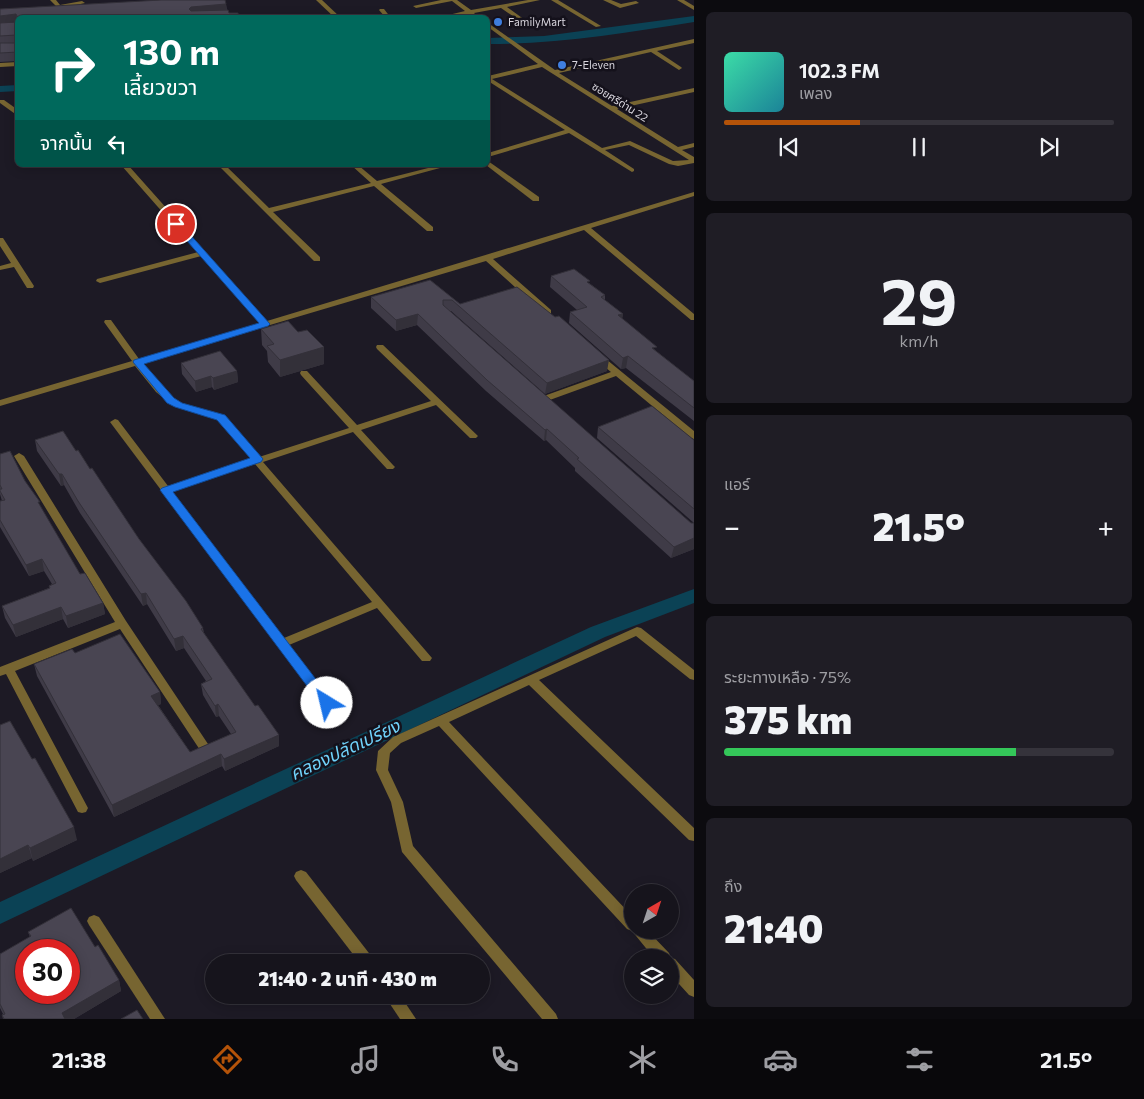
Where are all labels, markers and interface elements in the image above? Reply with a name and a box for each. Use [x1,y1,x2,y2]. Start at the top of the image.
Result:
place label: FamilyMart [508,15,566,28]
marker: FamilyMart [492,16,504,28]
text: 130 m [123,29,220,72]
icon: right [40,35,105,100]
place label: 7-Eleven [572,58,615,71]
marker: 7-Eleven [556,59,568,71]
text: 102.3 FM [799,59,880,82]
text: เลี้ยวขวา [123,73,198,100]
street label: ซอยศรีด่าน 22 [590,79,651,124]
text: เพลง [799,83,832,102]
icon: left [103,130,131,158]
text: จากนั้น [40,131,93,154]
icon: previous [775,133,803,161]
icon: pause [905,133,933,161]
icon: next [1035,133,1063,161]
pin [155,203,197,245]
icon: arrive [162,210,190,238]
text: 29 [881,259,957,338]
text: km/h [900,331,938,350]
text: แอร์ [724,474,750,493]
text: 21.5° [872,502,965,549]
text: − [724,509,740,543]
text: + [1098,509,1114,543]
text: ระยะทางเหลือ · 75% [724,667,851,686]
position arrow [300,676,352,728]
text: 375 km [724,695,852,742]
water label: คลองปลัดเปรียง [286,713,404,784]
text: ถึง [724,876,742,895]
north arrow [624,884,679,939]
map controls [624,884,679,1004]
text: 21:40 [724,904,823,951]
speed limit sign: 30 [15,939,80,1004]
button: layers [624,949,679,1004]
text: 21:40 · 2 นาที · 430 m [258,967,437,990]
icon: directions [210,1042,245,1077]
icon: music [348,1042,383,1077]
icon: phone [487,1042,522,1077]
icon: climate [625,1042,660,1077]
icon: car [763,1042,798,1077]
icon: filters [902,1042,937,1077]
text: 21:38 [52,1046,106,1073]
text: 21.5° [1040,1046,1092,1073]

